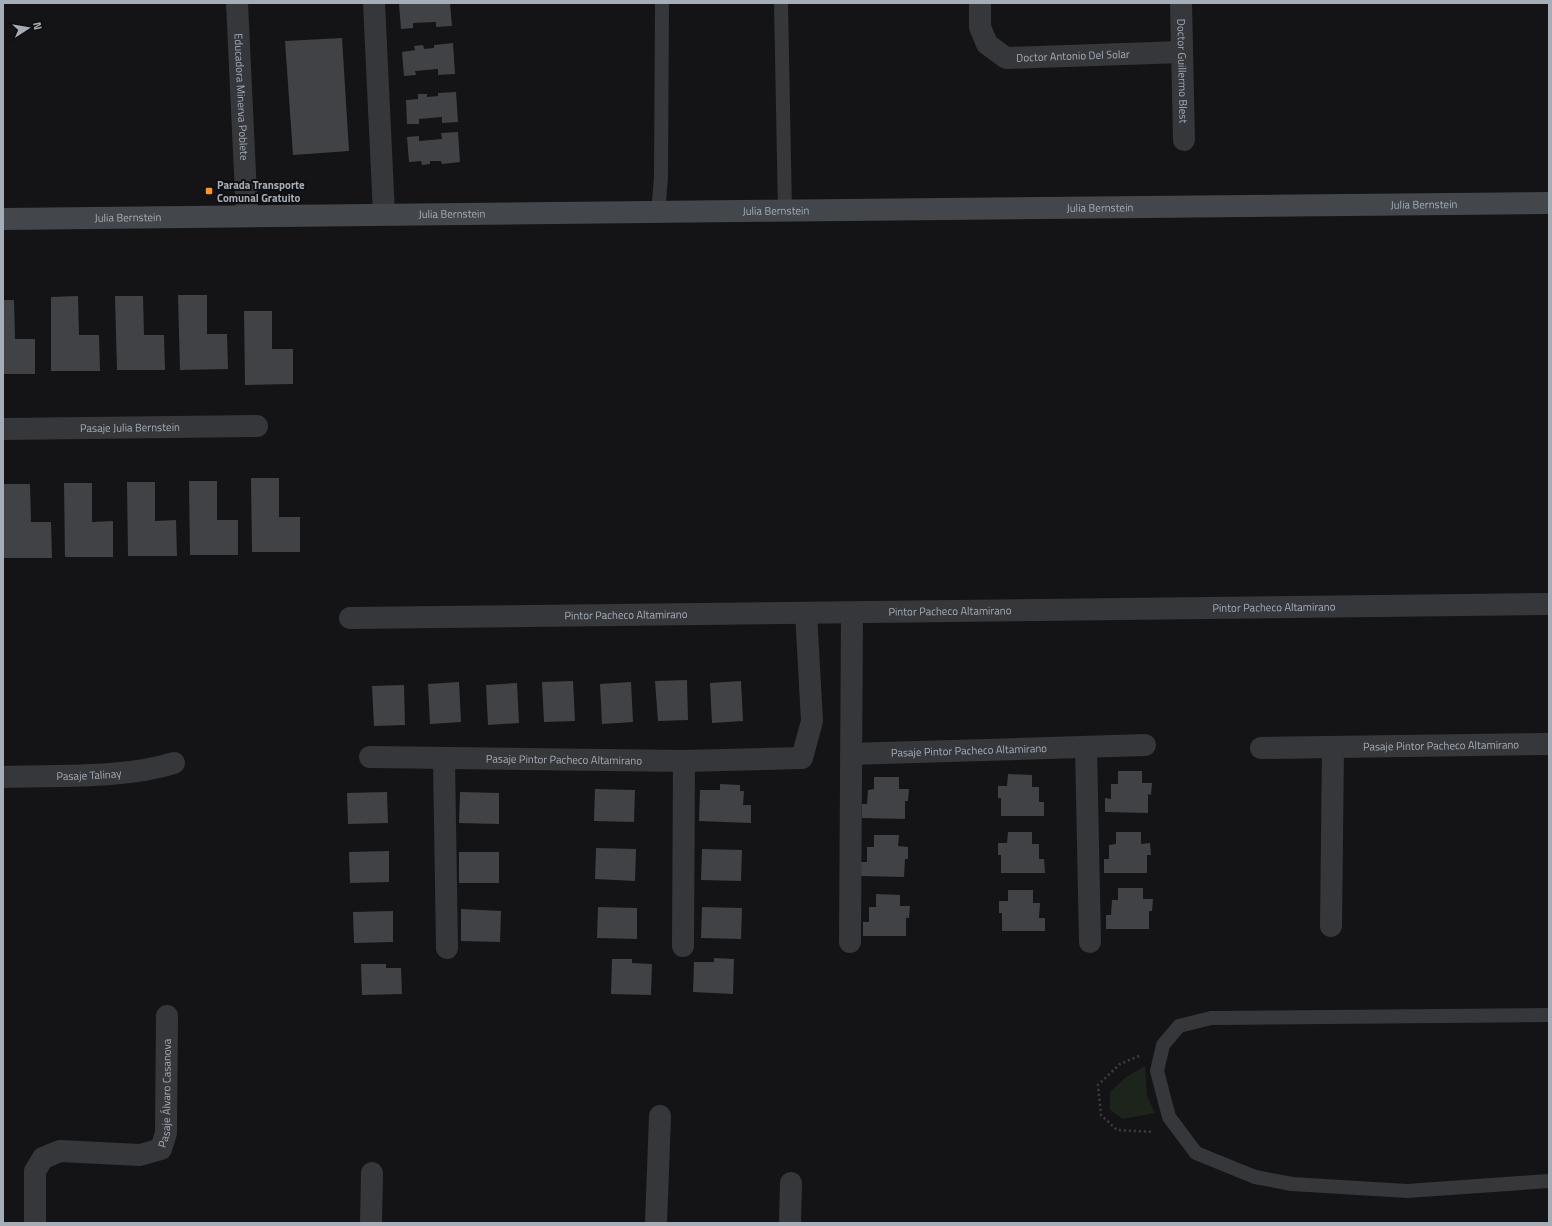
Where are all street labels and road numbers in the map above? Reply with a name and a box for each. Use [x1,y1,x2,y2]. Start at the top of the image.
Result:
street label: Doctor Guillermo Blest [1173,19,1192,124]
street label: Educadora Minerva Poblete [230,33,252,161]
street label: Doctor Antonio Del Solar [1016,46,1130,66]
street label: Julia Bernstein [1390,196,1458,213]
street label: Julia Bernstein [1066,199,1134,216]
street label: Julia Bernstein [742,202,810,219]
street label: Julia Bernstein [418,205,486,222]
street label: Julia Bernstein [94,209,162,226]
street label: Pasaje Julia Bernstein [80,419,180,436]
street label: Pintor Pacheco Altamirano [1212,598,1336,616]
street label: Pintor Pacheco Altamirano [888,602,1012,620]
street label: Pintor Pacheco Altamirano [564,606,688,623]
street label: Pasaje Pintor Pacheco Altamirano [1363,736,1519,755]
street label: Pasaje Pintor Pacheco Altamirano [891,740,1047,761]
street label: Pasaje Pintor Pacheco Altamirano [486,750,642,768]
street label: Pasaje Talinay [56,765,123,784]
street label: Pasaje Álvaro Casanova [154,1038,175,1150]

